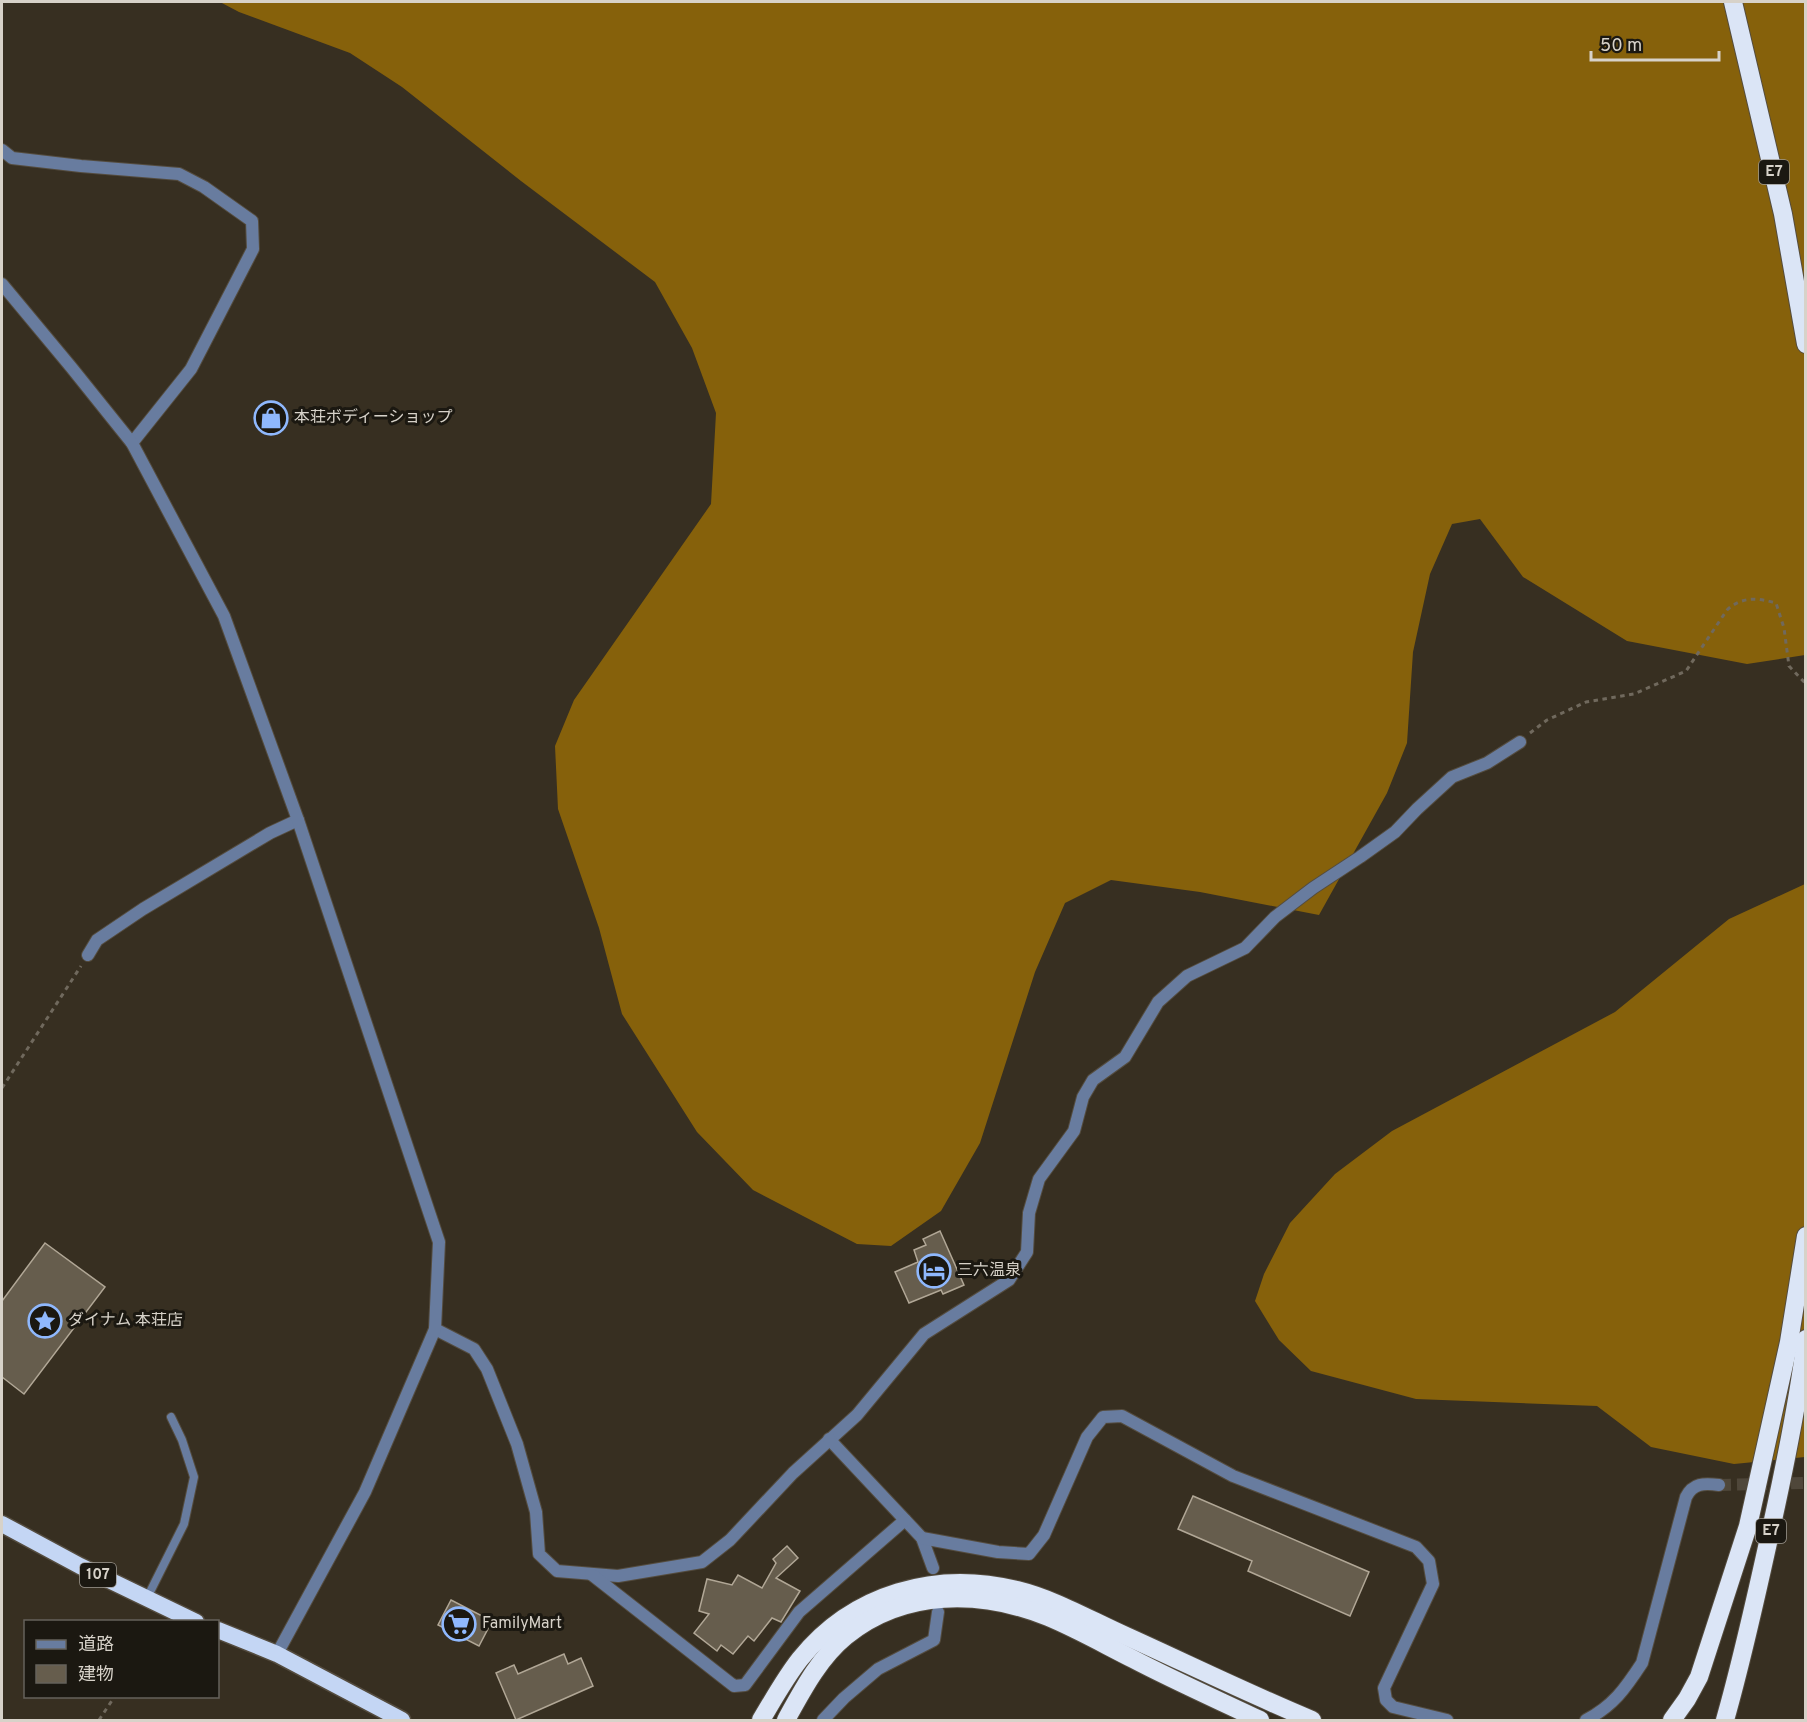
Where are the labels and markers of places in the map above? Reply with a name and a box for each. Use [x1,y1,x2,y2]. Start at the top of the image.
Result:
shop icon: 本荘ボディーショップ [253,400,289,436]
place label: 本荘ボディーショップ [294,408,453,428]
hotel icon: 三六温泉 [916,1253,952,1289]
place label: 三六温泉 [957,1261,1021,1281]
place icon: ダイナム 本荘店 [27,1303,63,1339]
place label: ダイナム 本荘店 [68,1311,183,1331]
supermarket icon: FamilyMart [441,1606,477,1642]
place label: FamilyMart [482,1614,562,1634]

